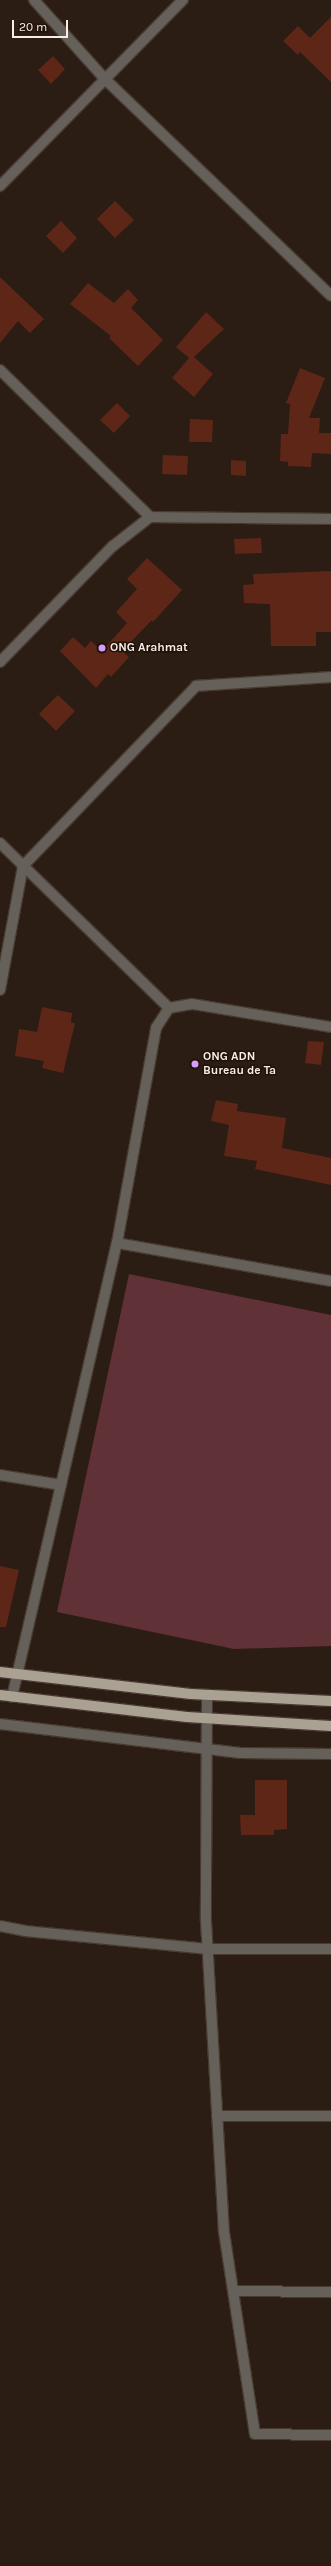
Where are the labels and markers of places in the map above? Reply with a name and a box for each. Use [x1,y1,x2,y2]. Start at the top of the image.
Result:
place label: ONG Arahmat [110,641,188,655]
marker: ONG Arahmat [97,643,107,653]
place label: ONG ADN Bureau de Ta [203,1050,276,1078]
marker: ONG ADN Bureau de Ta [190,1059,200,1069]

